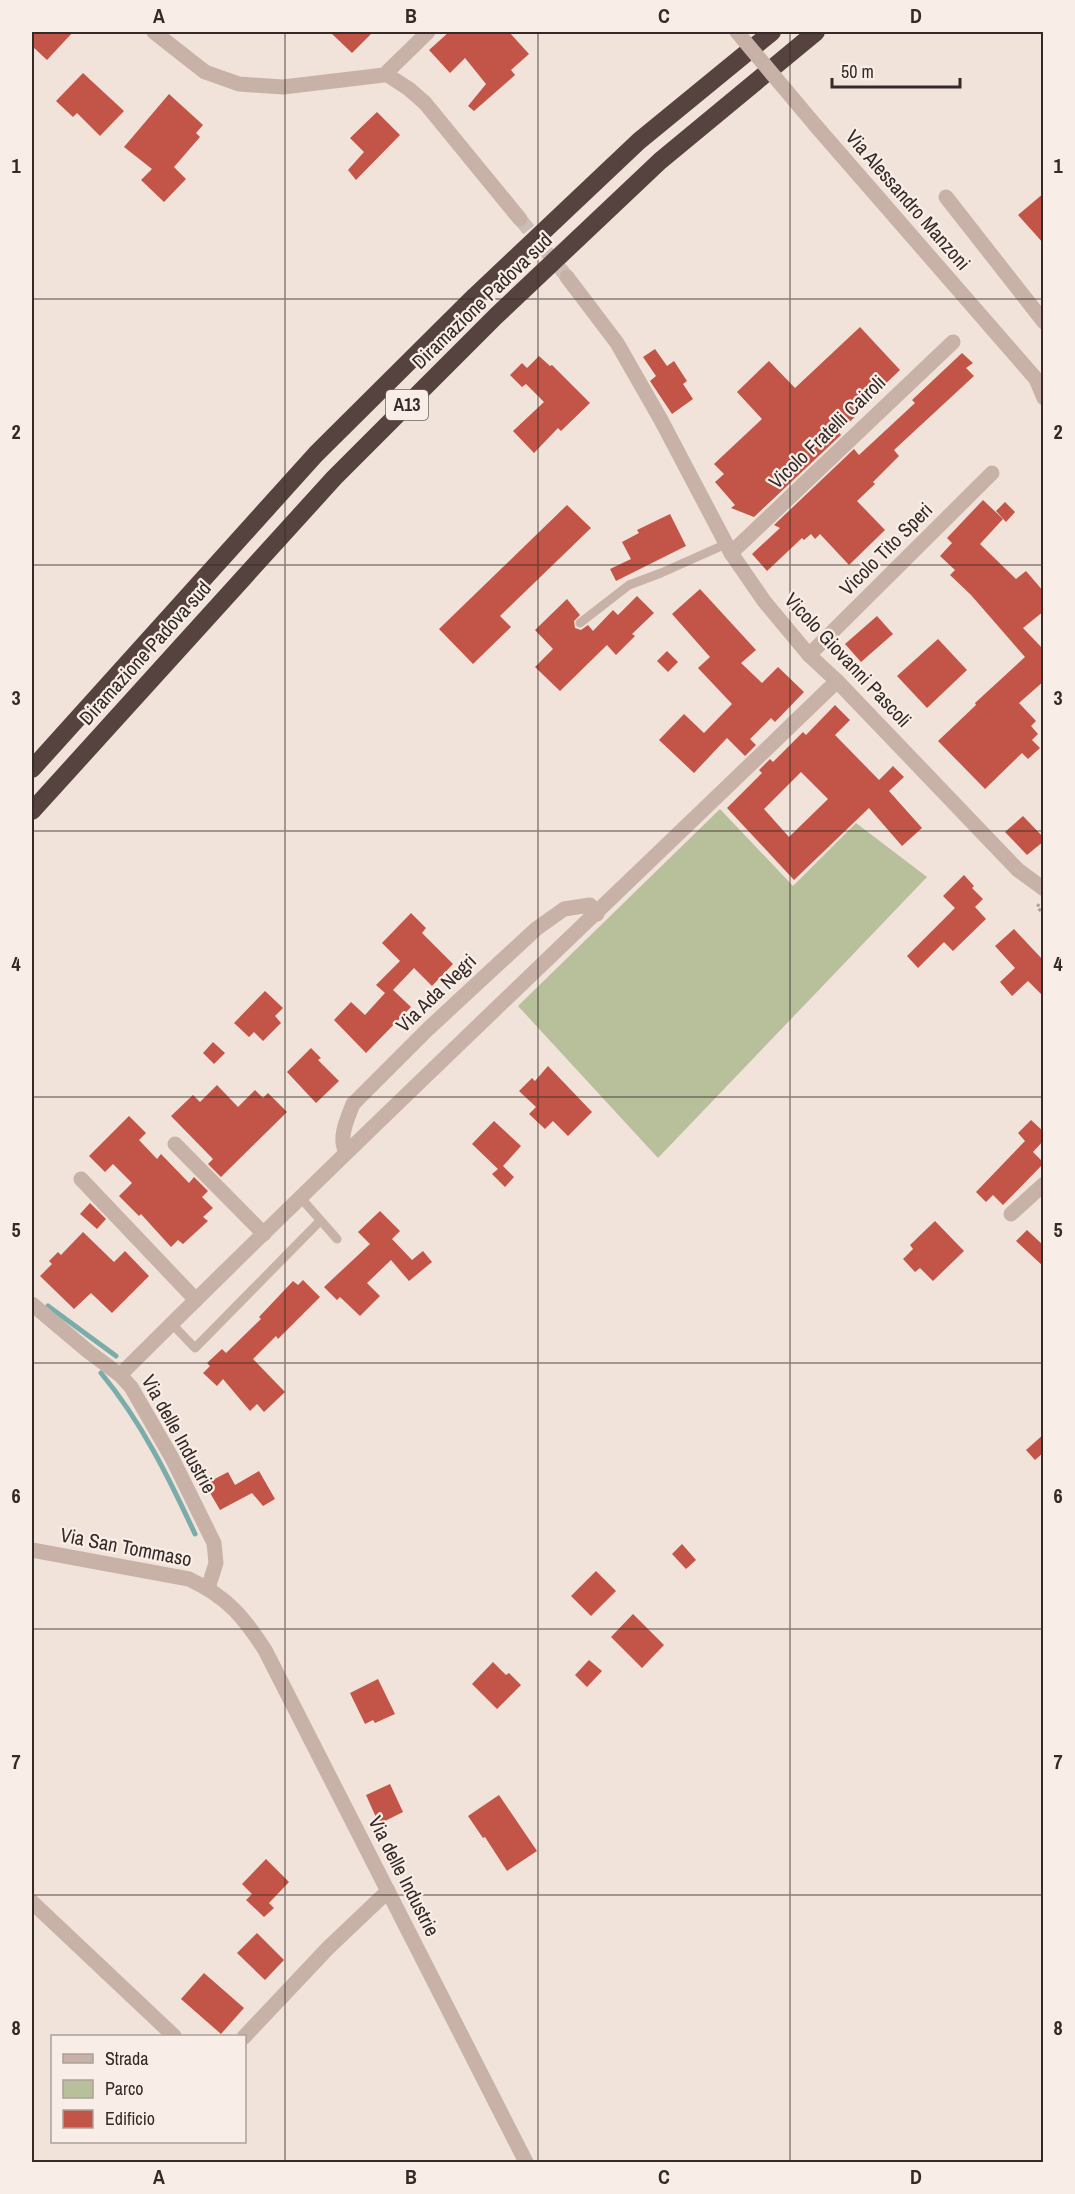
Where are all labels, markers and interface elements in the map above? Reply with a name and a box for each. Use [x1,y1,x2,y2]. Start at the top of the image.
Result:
text: A [153,2,165,29]
text: B [405,2,417,29]
text: C [658,2,670,29]
text: D [910,2,922,29]
scale bar [832,51,960,89]
text: 50 m [841,59,874,84]
street label: Via Alessandro Manzoni [840,124,977,276]
text: 1 [11,152,21,179]
text: 1 [1053,152,1063,179]
street label: Diramazione Padova sud [406,227,558,375]
street label: Vicolo Fratelli Cairoli [762,369,891,494]
road number: A13 [386,390,428,420]
text: 2 [11,418,21,445]
text: 2 [1053,418,1063,445]
street label: Vicolo Tito Speri [833,496,938,601]
street label: Diramazione Padova sud [73,575,217,730]
street label: Vicolo Giovanni Pascoli [779,587,918,733]
text: 3 [11,684,21,711]
text: 3 [1053,684,1063,711]
street label: Via Ada Negri [390,948,482,1038]
text: 4 [11,950,21,977]
text: 4 [1053,950,1063,977]
text: 5 [11,1216,21,1243]
text: 5 [1053,1216,1063,1243]
street label: Via delle Industrie [136,1370,223,1498]
text: 6 [11,1482,21,1509]
text: 6 [1053,1482,1063,1509]
street label: Via San Tommaso [58,1521,194,1572]
text: 7 [11,1748,21,1775]
text: 7 [1053,1748,1063,1775]
street label: Via delle Industrie [362,1811,446,1941]
text: 8 [11,2014,21,2041]
text: 8 [1053,2014,1063,2041]
legend [51,2035,246,2143]
text: Strada [105,2046,149,2071]
text: Parco [105,2076,144,2101]
text: Edificio [105,2106,155,2131]
text: A [153,2163,165,2190]
text: B [405,2163,417,2190]
text: C [658,2163,670,2190]
text: D [910,2163,922,2190]

